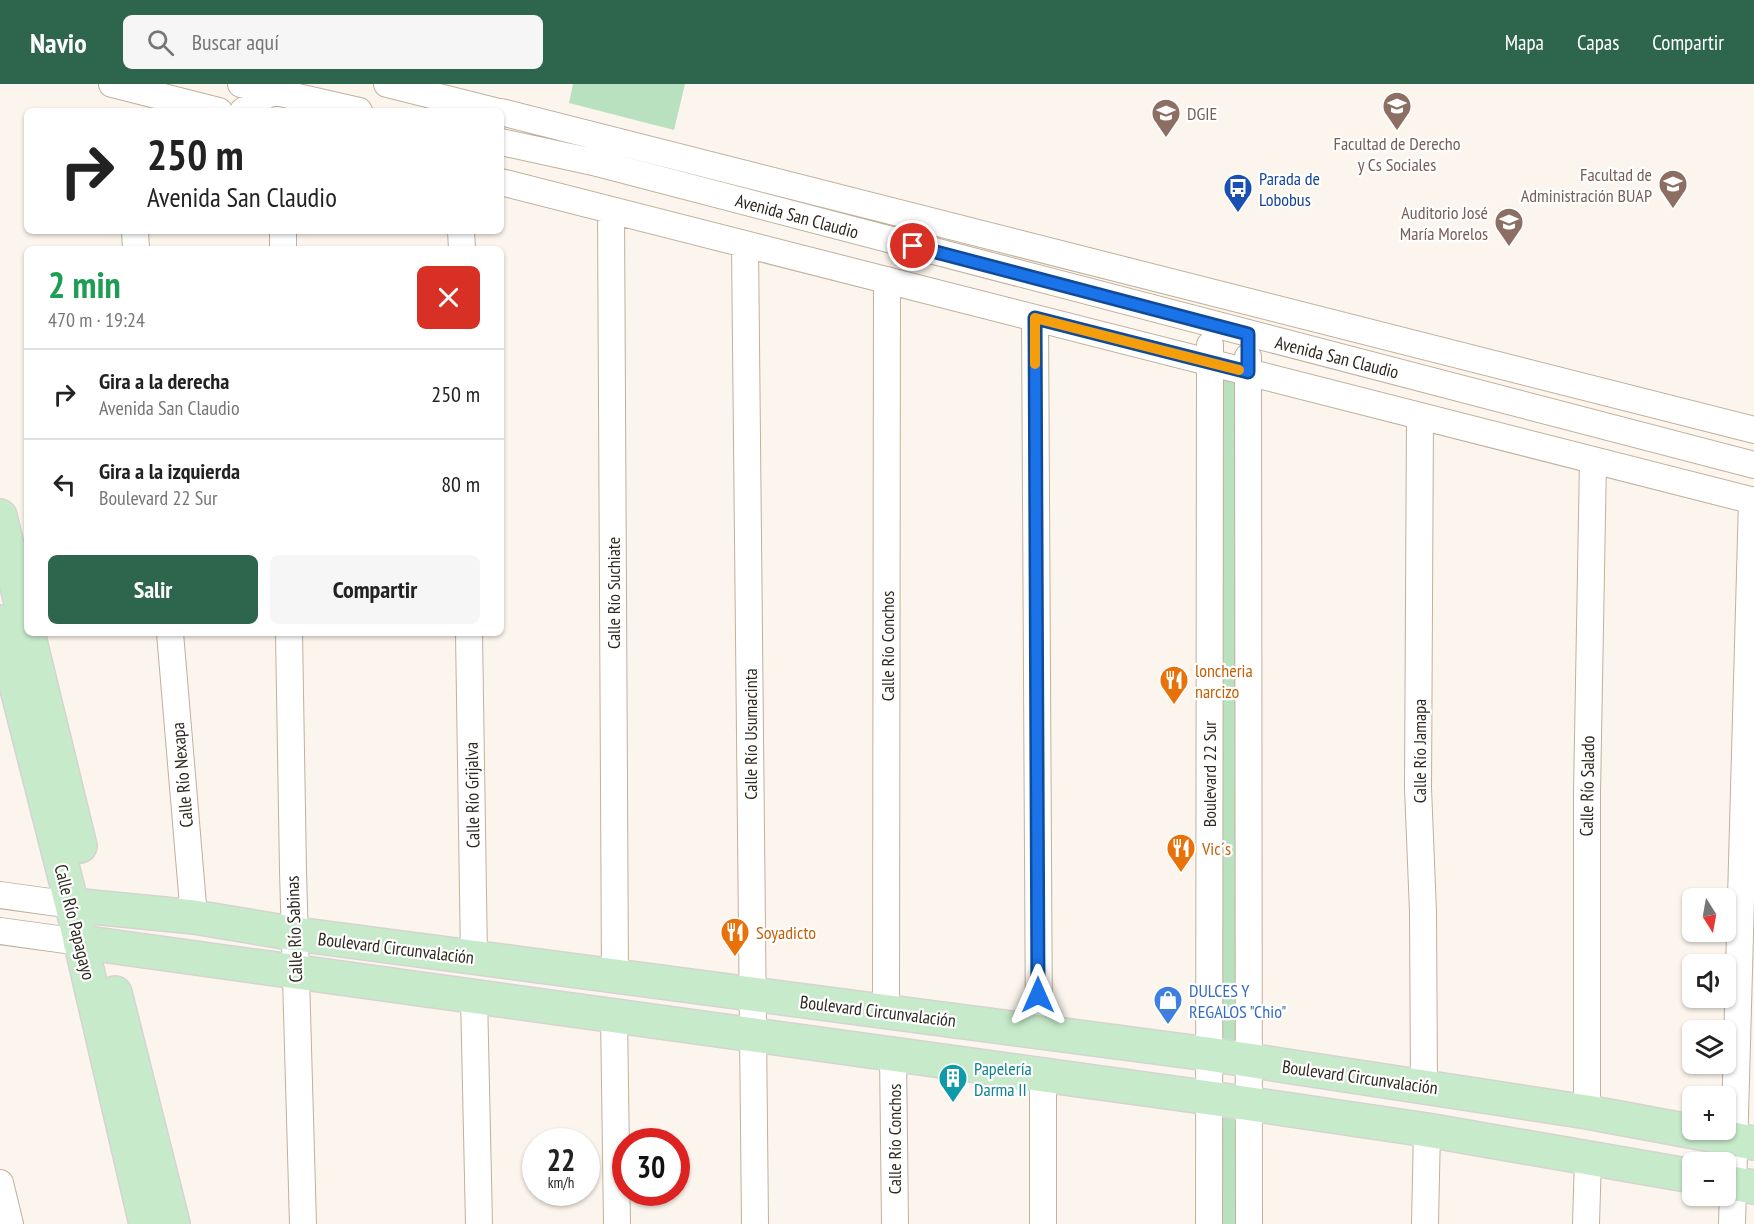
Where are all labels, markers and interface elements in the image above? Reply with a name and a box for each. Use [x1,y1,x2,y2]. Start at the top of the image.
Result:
search box [123,15,543,69]
text: Navio [30,24,87,61]
icon: search [144,26,177,59]
text: Buscar aquí [192,28,279,56]
text: Mapa [1505,29,1544,56]
text: Capas [1577,29,1619,56]
text: Compartir [1652,29,1724,56]
school or university icon: Facultad de Derecho y Cs Sociales [1381,90,1413,132]
school or university icon: DGIE [1150,97,1182,139]
place label: DGIE [1187,102,1217,125]
text: 250 m [147,127,244,182]
icon: right [48,132,126,210]
place label: Facultad de Derecho y Cs Sociales [1333,132,1461,176]
place label: Facultad de Administración BUAP [1521,163,1652,207]
place label: Parada de Lobobus [1259,167,1320,211]
school or university icon: Facultad de Administración BUAP [1657,168,1689,210]
bus stop icon: Parada de Lobobus [1222,172,1254,214]
text: Avenida San Claudio [147,180,337,214]
street label: Avenida San Claudio [733,189,861,244]
place label: Auditorio José María Morelos [1400,201,1488,245]
school or university icon: Auditorio José María Morelos [1493,206,1525,248]
pin [887,220,938,271]
icon: arrive [896,229,929,262]
text: 2 min [48,261,121,308]
button: close [417,266,480,329]
text: 470 m · 19:24 [48,307,145,333]
street label: Avenida San Claudio [1273,331,1401,384]
text: Gira a la derecha [99,367,229,395]
icon: right [48,378,81,411]
text: 250 m [431,380,480,408]
text: Avenida San Claudio [99,395,240,421]
text: Gira a la izquierda [99,457,240,485]
icon: left [48,468,81,501]
text: 80 m [441,470,480,498]
text: Boulevard 22 Sur [99,485,217,511]
street label: Calle Río Suchiate [602,537,625,649]
button: Salir [48,555,258,624]
button: Compartir [270,555,480,624]
street label: Calle Río Conchos [876,591,899,701]
place label: loncheria narcizo [1195,659,1253,703]
restaurant icon: loncheria narcizo [1158,664,1190,706]
street label: Calle Río Usumacinta [739,668,762,800]
street label: Calle Río Jamapa [1408,699,1431,803]
street label: Calle Río Nexapa [166,721,198,829]
street label: Boulevard 22 Sur [1198,721,1221,827]
street label: Calle Río Salado [1575,735,1599,837]
street label: Calle Río Grijalva [460,742,484,848]
restaurant icon: Vic´s [1165,832,1197,874]
place label: Vic´s [1201,837,1231,860]
street label: Calle Río Papagayo [50,862,101,982]
street label: Calle Río Sabinas [281,875,307,983]
north arrow [1682,888,1736,942]
map controls [1682,888,1736,1206]
restaurant icon: Soyadicto [719,916,751,958]
place label: Soyadicto [756,921,816,944]
street label: Boulevard Circunvalación [317,927,475,969]
button: sound [1682,954,1736,1008]
position arrow [1006,963,1070,1027]
place label: DULCES Y REGALOS "Chio" [1189,979,1286,1023]
shop icon: DULCES Y REGALOS "Chio" [1152,984,1184,1026]
street label: Boulevard Circunvalación [799,990,957,1032]
button: layers [1682,1020,1736,1074]
street label: Boulevard Circunvalación [1281,1055,1439,1099]
place label: Papelería Darma II [974,1057,1032,1101]
building icon: Papelería Darma II [937,1062,969,1104]
street label: Calle Río Conchos [883,1084,906,1194]
button: + [1682,1086,1736,1140]
speed limit sign: 30 [612,1128,690,1206]
text: 22 [547,1140,575,1179]
button: − [1682,1152,1736,1206]
text: km/h [548,1173,574,1192]

